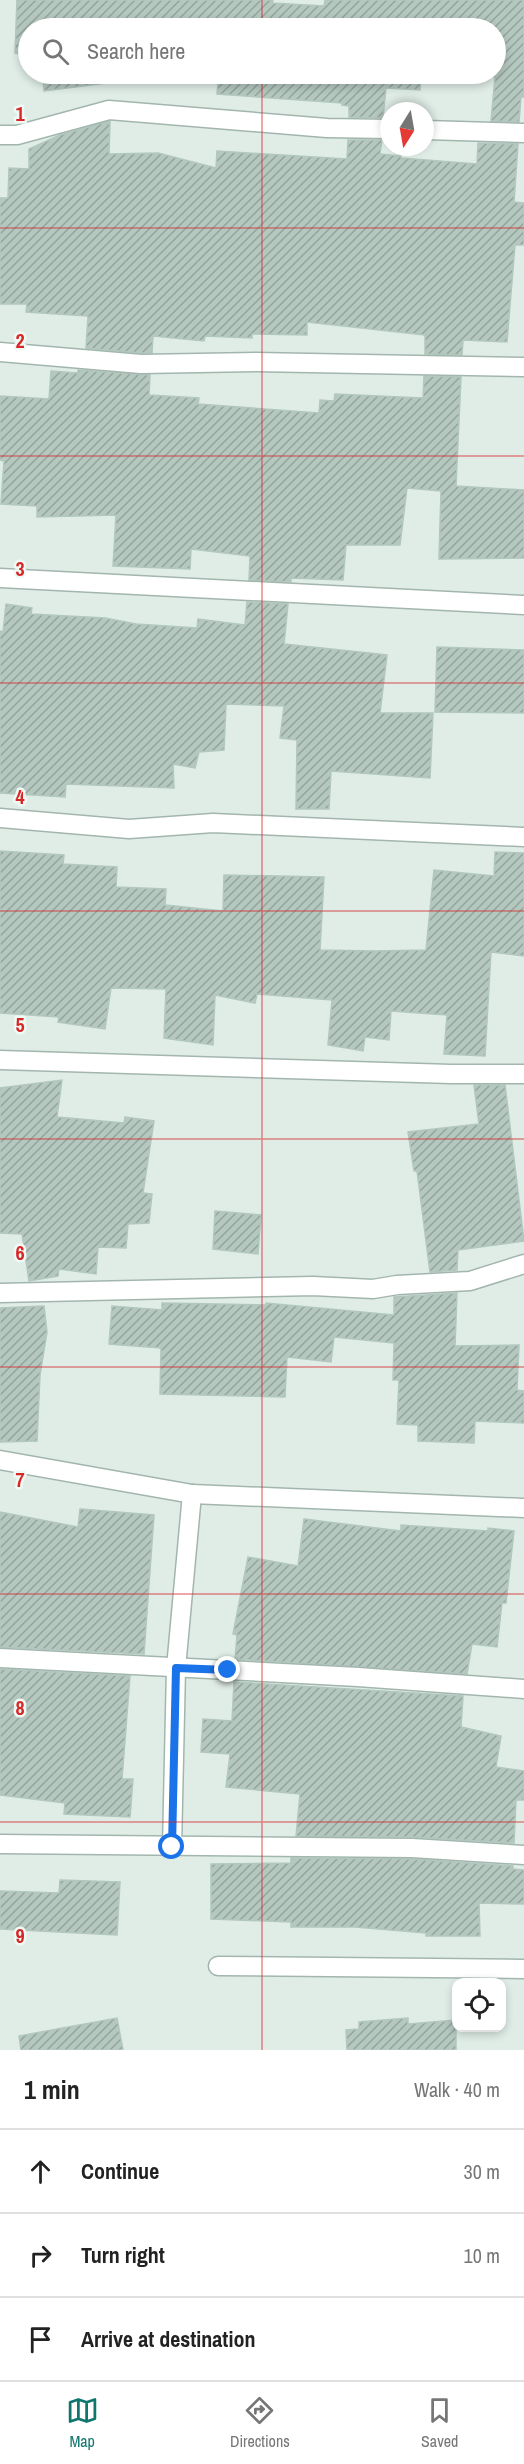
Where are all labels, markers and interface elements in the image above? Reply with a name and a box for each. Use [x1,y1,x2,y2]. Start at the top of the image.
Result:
search box [18,18,506,84]
icon: search [39,35,72,68]
text: Search here [87,36,185,66]
text: 1 [15,100,25,127]
north arrow [380,102,434,156]
text: 2 [15,327,25,354]
text: 3 [15,555,25,582]
text: 4 [15,783,25,810]
text: 5 [15,1011,25,1038]
text: 6 [15,1239,25,1266]
text: 7 [15,1466,25,1493]
route end [214,1656,240,1682]
text: 8 [15,1694,25,1721]
route start [158,1833,184,1859]
text: 9 [15,1922,25,1949]
map controls [452,1978,506,2032]
button: locate [452,1978,506,2032]
text: 1 min [24,2072,80,2107]
text: Walk · 40 m [414,2076,500,2103]
icon: ahead [24,2155,57,2188]
text: Continue [81,2156,159,2186]
text: 30 m [464,2158,500,2185]
icon: right [24,2239,57,2272]
text: Turn right [81,2240,165,2270]
text: 10 m [464,2242,500,2269]
icon: arrive [24,2323,57,2356]
text: Arrive at destination [81,2324,255,2354]
tab: Map [66,2394,99,2452]
tab: Directions [230,2394,290,2452]
tab: Saved [421,2394,458,2452]

